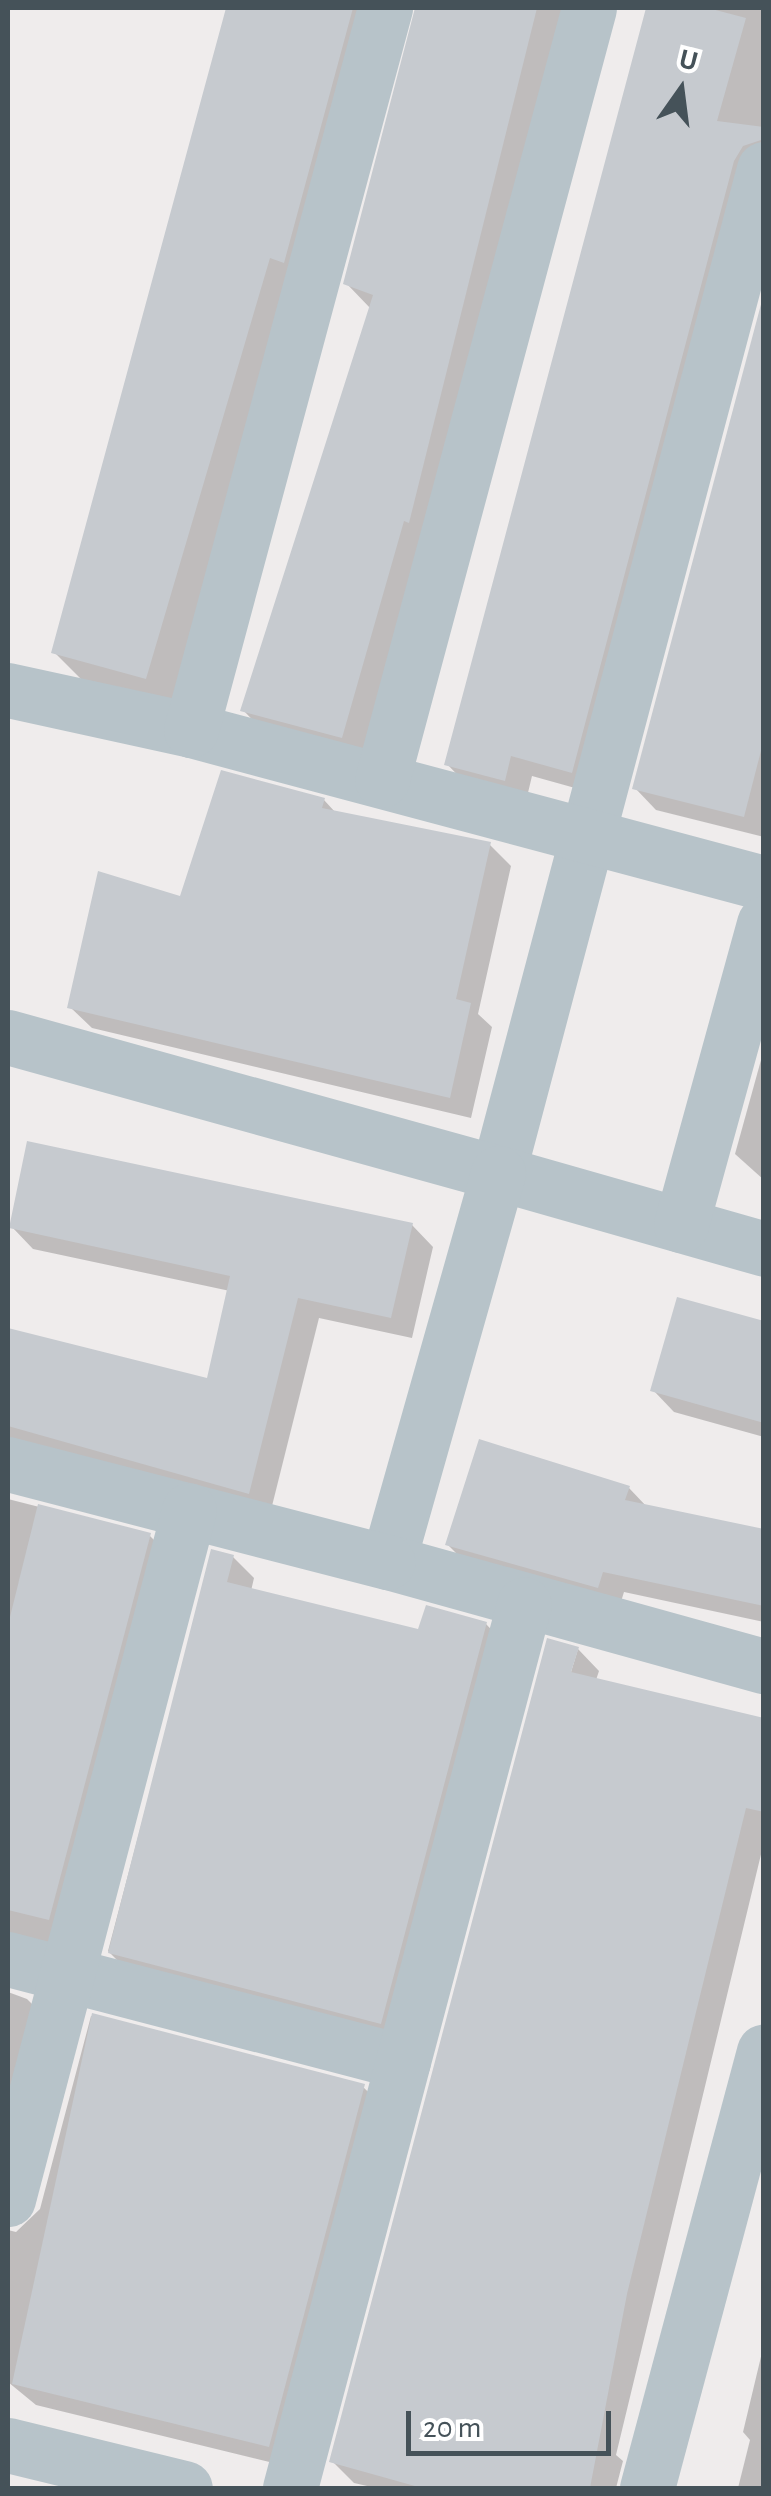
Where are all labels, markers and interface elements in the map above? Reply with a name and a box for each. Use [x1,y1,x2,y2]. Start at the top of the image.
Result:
north arrow [631,40,731,140]
text: U [676,45,700,77]
scale bar [411,2391,616,2453]
text: 20 m [423,2413,481,2443]

